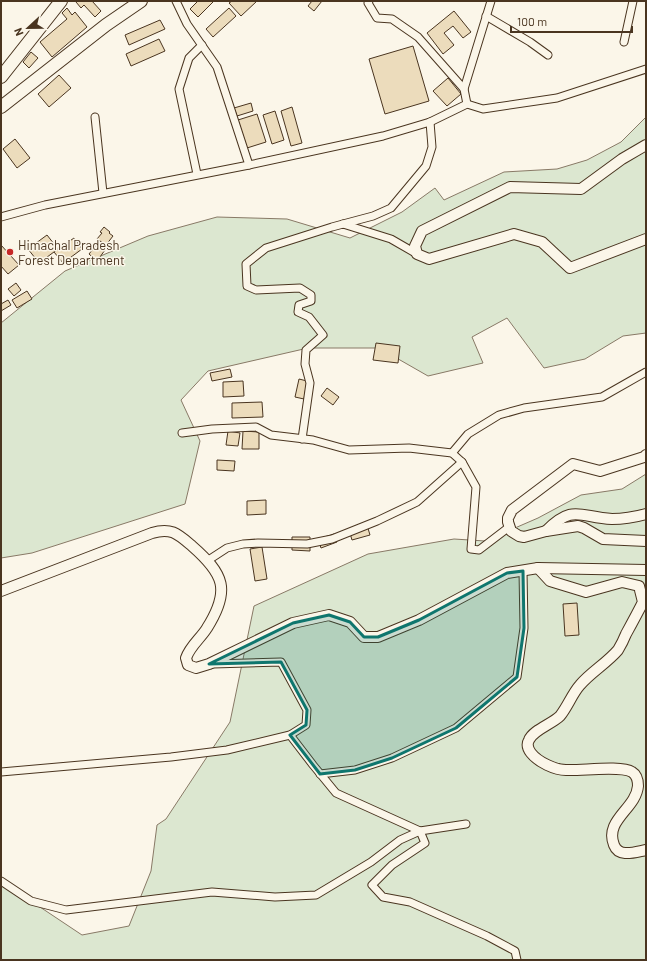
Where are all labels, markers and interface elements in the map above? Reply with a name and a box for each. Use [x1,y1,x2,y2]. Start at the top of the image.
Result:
north arrow [8,8,48,48]
scale bar [511,8,632,34]
text: 100 m [517,14,547,28]
text: N [11,26,26,38]
place label: Himachal Pradesh Forest Department [18,237,125,268]
marker: Himachal Pradesh Forest Department [5,247,15,257]

